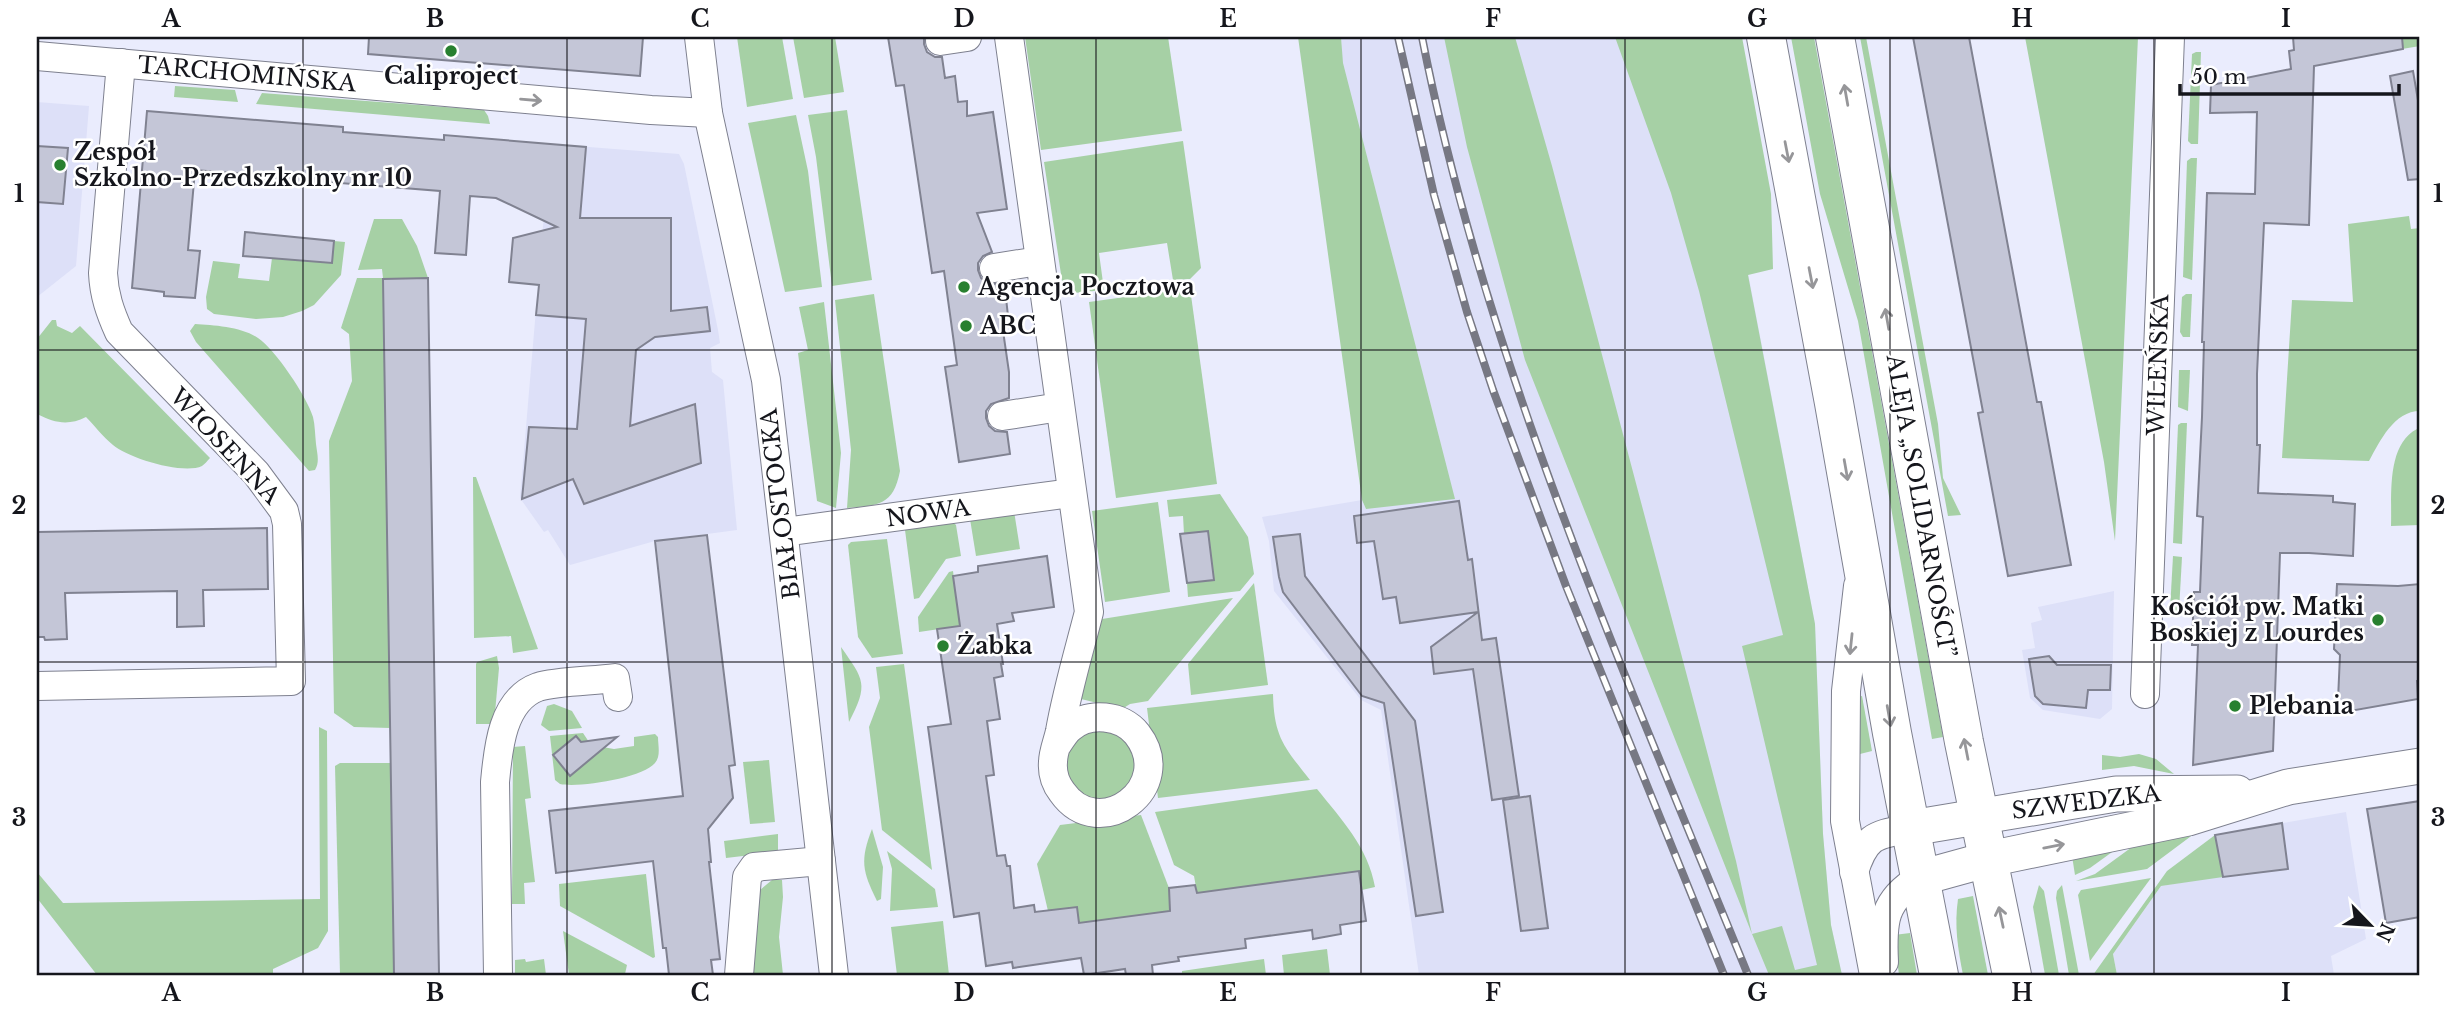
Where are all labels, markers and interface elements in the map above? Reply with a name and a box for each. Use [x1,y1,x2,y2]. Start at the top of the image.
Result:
text: A [161,5,182,33]
text: B [426,5,444,33]
text: C [691,5,709,33]
text: D [953,5,975,33]
text: E [1219,5,1237,33]
text: F [1485,5,1501,33]
text: G [1747,5,1767,33]
text: H [2011,5,2033,33]
text: I [2281,5,2291,33]
marker: Caliproject [443,43,459,59]
street label: TARCHOMIŃSKA [137,49,359,98]
scale bar [2180,52,2399,96]
place label: Caliproject [384,62,518,90]
text: 50 m [2191,64,2247,90]
one-way arrow [1838,84,1852,107]
one-way arrow [519,94,541,107]
place label: Zespół Szkolno-Przedszkolny nr 10 [74,138,412,192]
one-way arrow [1781,140,1795,163]
marker: Zespół Szkolno-Przedszkolny nr 10 [52,157,68,173]
text: 1 [14,180,24,208]
text: 1 [2433,180,2443,208]
one-way arrow [1805,266,1818,289]
place label: Agencja Pocztowa [977,273,1195,301]
marker: Agencja Pocztowa [956,279,972,295]
street label: WILEŃSKA [2140,293,2174,437]
one-way arrow [1880,308,1893,331]
place label: ABC [979,312,1036,340]
marker: ABC [958,318,974,334]
street label: ALEJA „SOLIDARNOŚCI” [1880,351,1963,660]
street label: WIOSENNA [163,381,287,511]
street label: BIAŁOSTOCKA [754,406,806,601]
one-way arrow [1840,458,1854,481]
text: 2 [12,492,26,520]
text: 2 [2431,492,2445,520]
street label: NOWA [884,493,973,533]
place label: Kościół pw. Matki Boskiej z Lourdes [2150,593,2364,647]
marker: Kościół pw. Matki Boskiej z Lourdes [2370,612,2386,628]
place label: Żabka [957,630,1033,660]
one-way arrow [1845,633,1858,655]
marker: Żabka [935,638,951,654]
place label: Plebania [2249,692,2354,720]
marker: Plebania [2227,698,2243,714]
one-way arrow [1883,704,1896,727]
one-way arrow [1958,738,1972,761]
street label: SZWEDZKA [2010,779,2163,825]
text: 3 [12,804,26,832]
text: 3 [2431,804,2445,832]
one-way arrow [2042,839,2065,853]
north arrow [2334,890,2404,960]
one-way arrow [1993,906,2007,929]
text: N [2371,919,2399,945]
text: A [161,979,182,1007]
text: B [426,979,444,1007]
text: C [691,979,709,1007]
text: D [953,979,975,1007]
text: E [1219,979,1237,1007]
text: F [1485,979,1501,1007]
text: G [1747,979,1767,1007]
text: H [2011,979,2033,1007]
text: I [2281,979,2291,1007]

